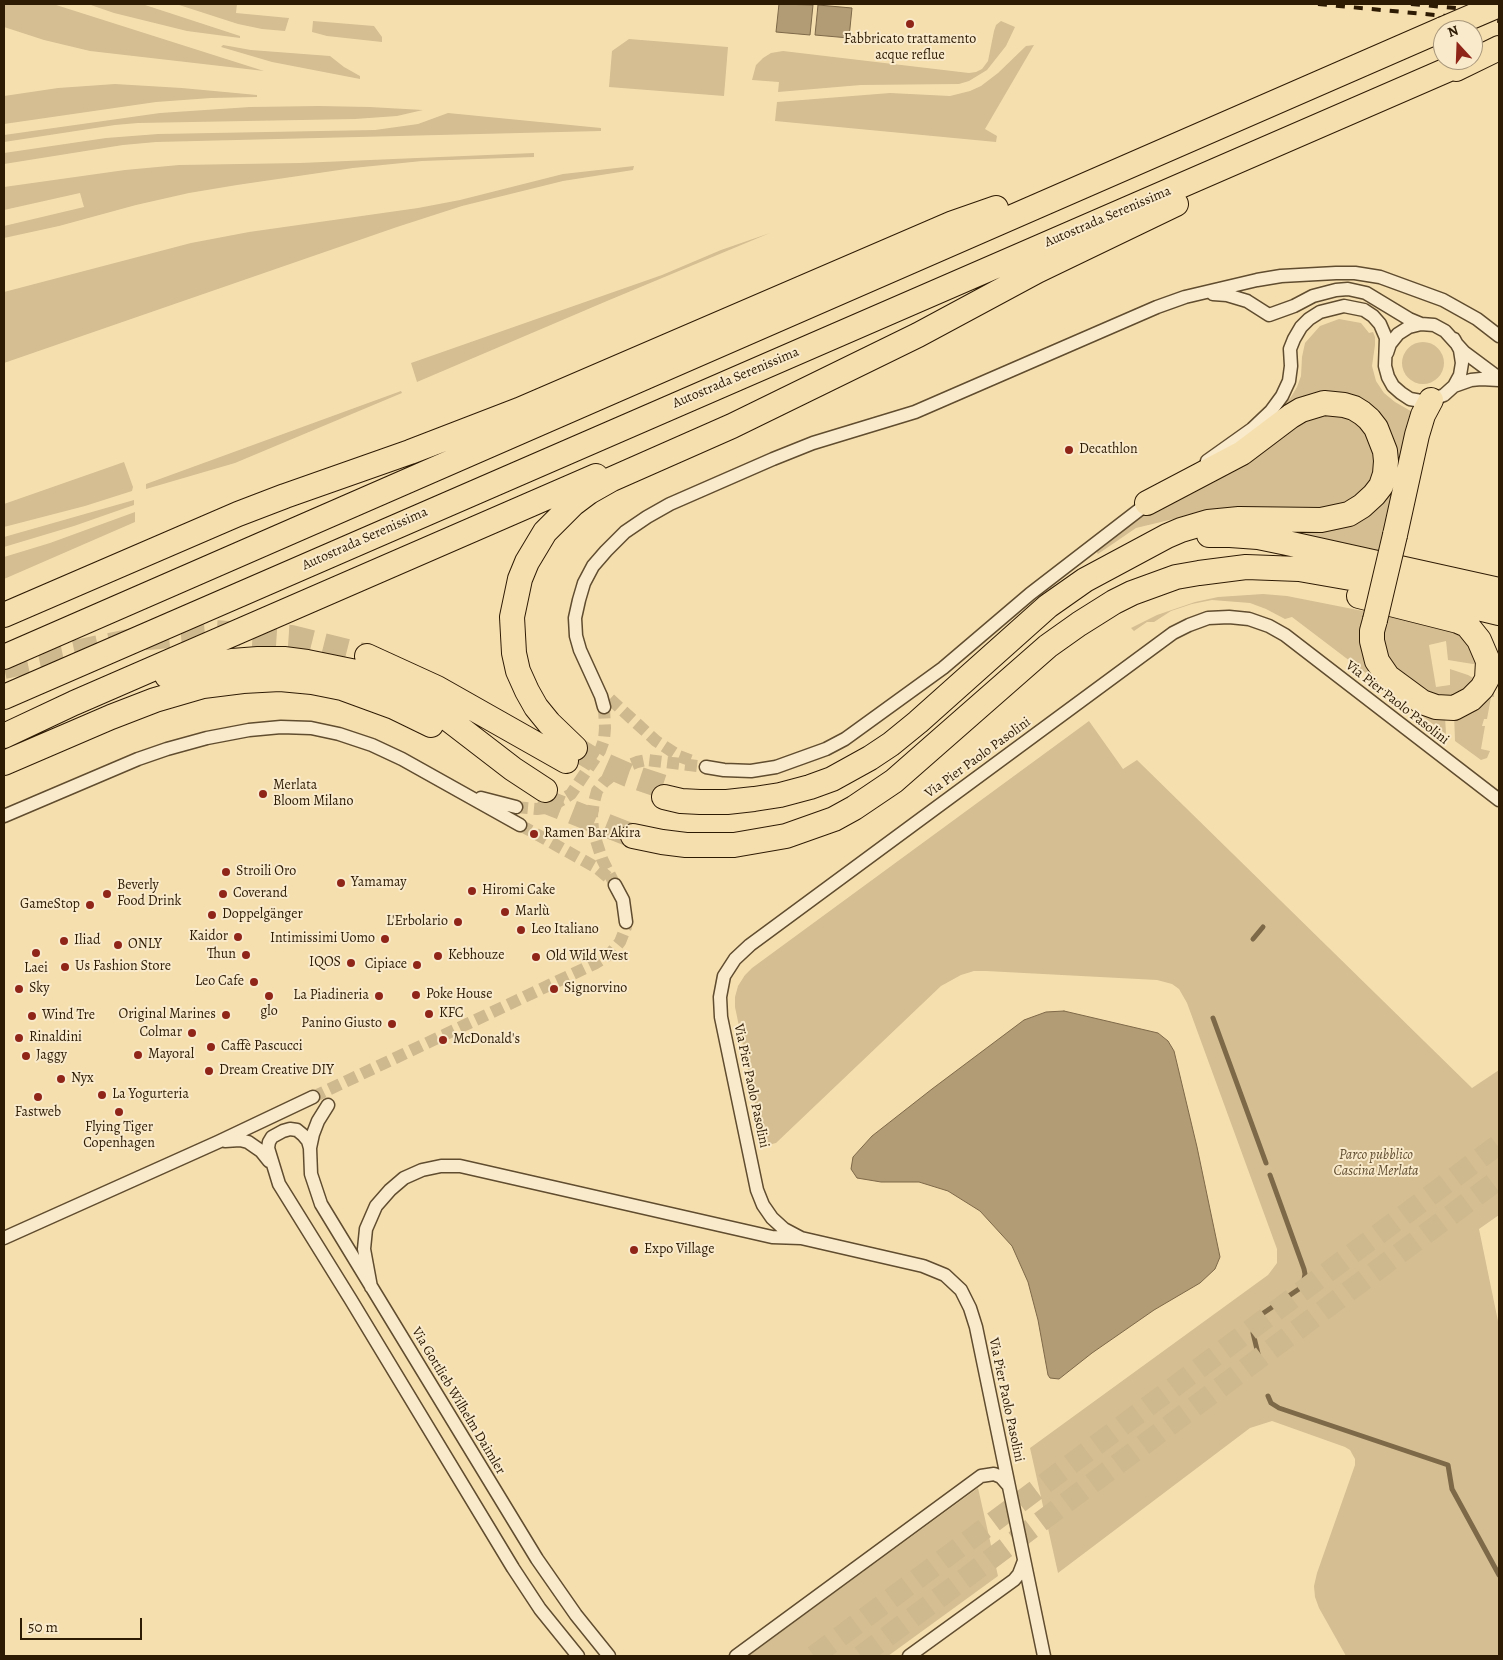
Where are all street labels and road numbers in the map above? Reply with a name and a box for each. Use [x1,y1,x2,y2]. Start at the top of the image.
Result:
street label: Autostrada Serenissima [1042,183,1174,251]
street label: Autostrada Serenissima [670,344,802,412]
street label: Autostrada Serenissima [300,504,430,574]
street label: Via Pier Paolo Pasolini [1342,657,1452,749]
street label: Via Pier Paolo Pasolini [922,714,1034,802]
street label: Via Pier Paolo Pasolini [730,1022,772,1150]
street label: Via Gottlieb Wilhelm Daimler [407,1324,509,1478]
street label: Via Pier Paolo Pasolini [985,1336,1027,1464]

